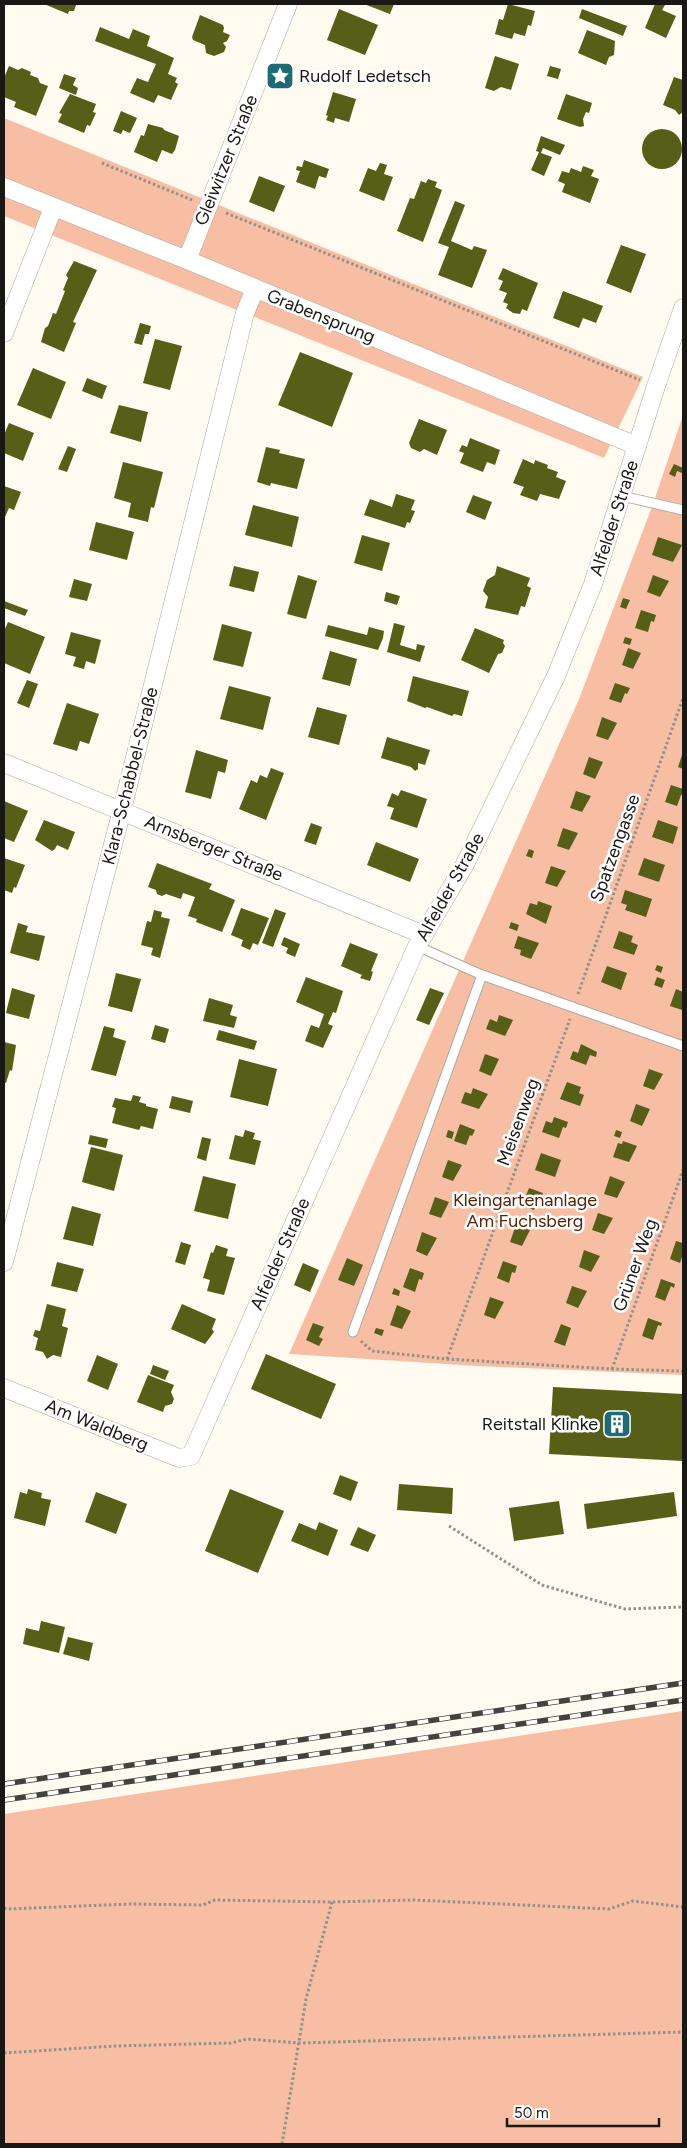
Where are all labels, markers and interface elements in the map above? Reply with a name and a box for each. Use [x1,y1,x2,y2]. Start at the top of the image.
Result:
place icon: Rudolf Ledetsch [265,61,295,91]
place label: Rudolf Ledetsch [299,65,431,87]
street label: Gleiwitzer Straße [190,91,262,229]
street label: Grabensprung [264,284,378,348]
street label: Alfelder Straße [585,457,643,579]
street label: Klara-Schabbel-Straße [97,685,163,867]
street label: Spatzengasse [585,791,645,905]
street label: Arnsberger Straße [142,810,287,886]
street label: Alfelder Straße [411,829,489,945]
street label: Meisenweg [492,1075,544,1169]
park label: Kleingartenanlage Am Fuchsberg [453,1189,597,1232]
street label: Alfelder Straße [245,1194,315,1314]
street label: Grüner Weg [608,1216,662,1314]
street label: Am Waldberg [42,1394,152,1456]
building icon: Reitstall Klinke [602,1409,632,1439]
place label: Reitstall Klinke [482,1413,598,1435]
scale bar [507,2096,660,2128]
text: 50 m [514,2104,549,2122]

